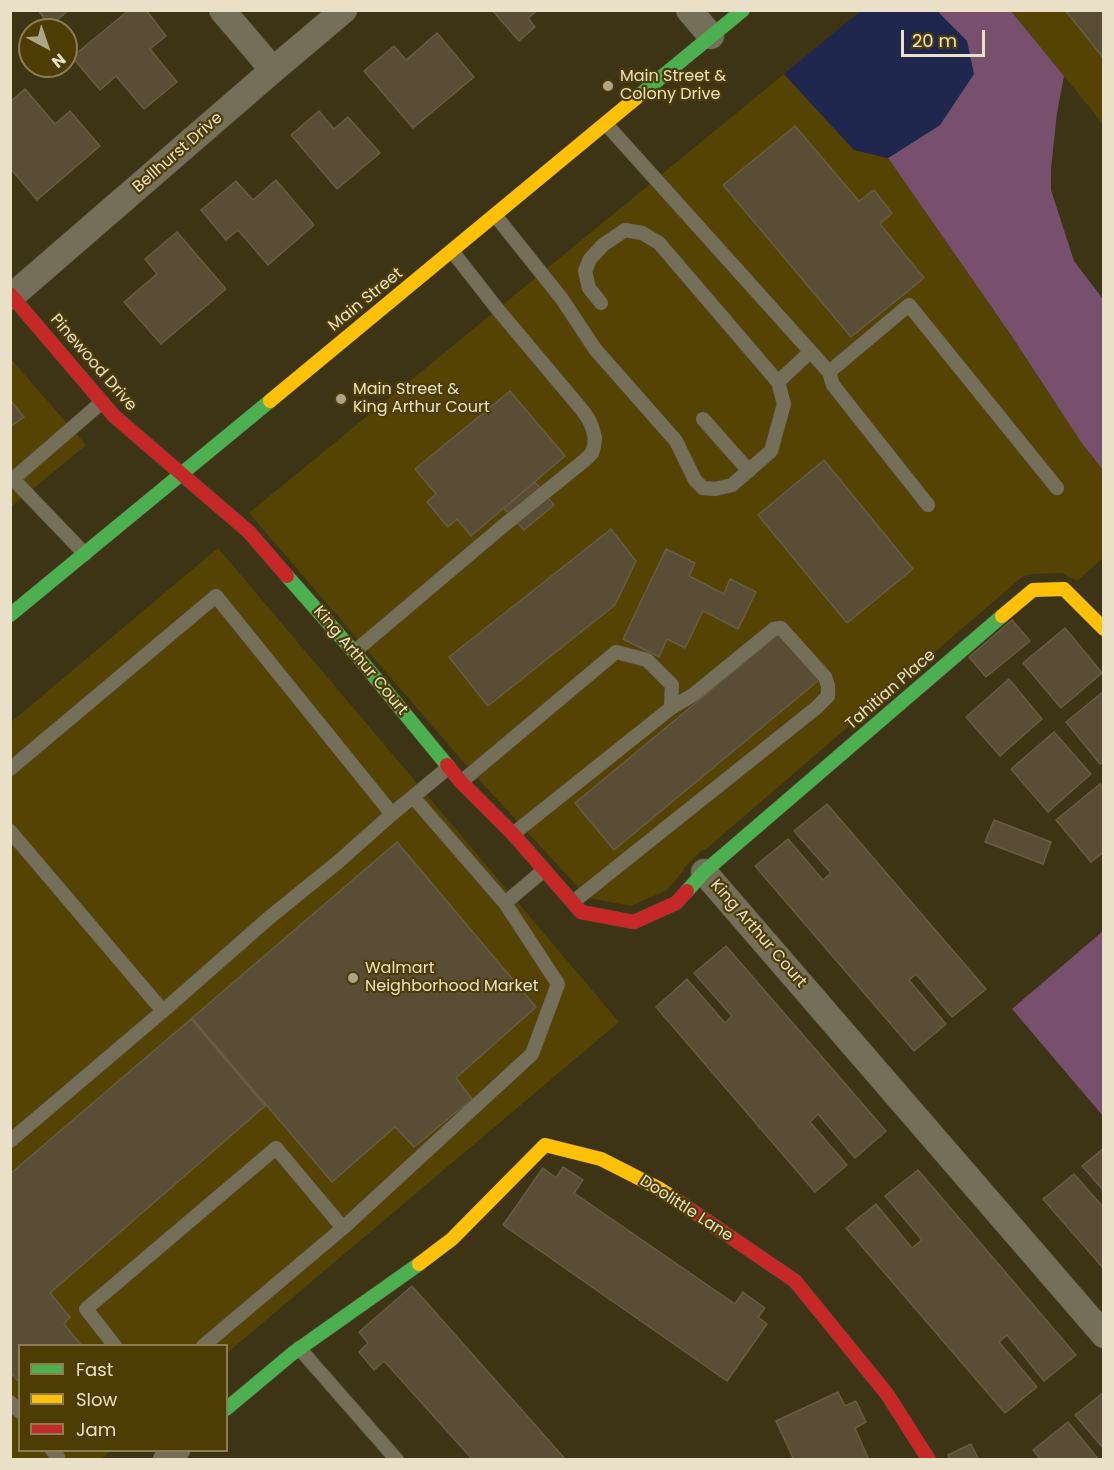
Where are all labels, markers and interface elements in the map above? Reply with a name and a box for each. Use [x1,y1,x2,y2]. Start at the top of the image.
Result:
north arrow [18,18,78,78]
scale bar [904,18,988,56]
text: 20 m [912,28,957,53]
text: N [47,48,71,73]
place label: Main Street & Colony Drive [620,67,726,105]
marker: Main Street & Colony Drive [601,79,615,93]
street label: Bellhurst Drive [129,109,227,197]
street label: Main Street [325,264,407,336]
street label: Pinewood Drive [46,311,140,415]
place label: Main Street & King Arthur Court [353,380,490,418]
marker: Main Street & King Arthur Court [334,392,348,406]
street label: King Arthur Court [309,602,411,720]
street label: Tahitian Place [842,646,940,734]
street label: King Arthur Court [706,876,810,992]
place label: Walmart Neighborhood Market [365,959,539,997]
marker: Walmart Neighborhood Market [346,971,360,985]
street label: Doolittle Lane [636,1172,736,1246]
legend [18,1344,228,1452]
text: Fast [76,1357,113,1382]
text: Slow [76,1387,117,1412]
text: Jam [76,1417,116,1442]

